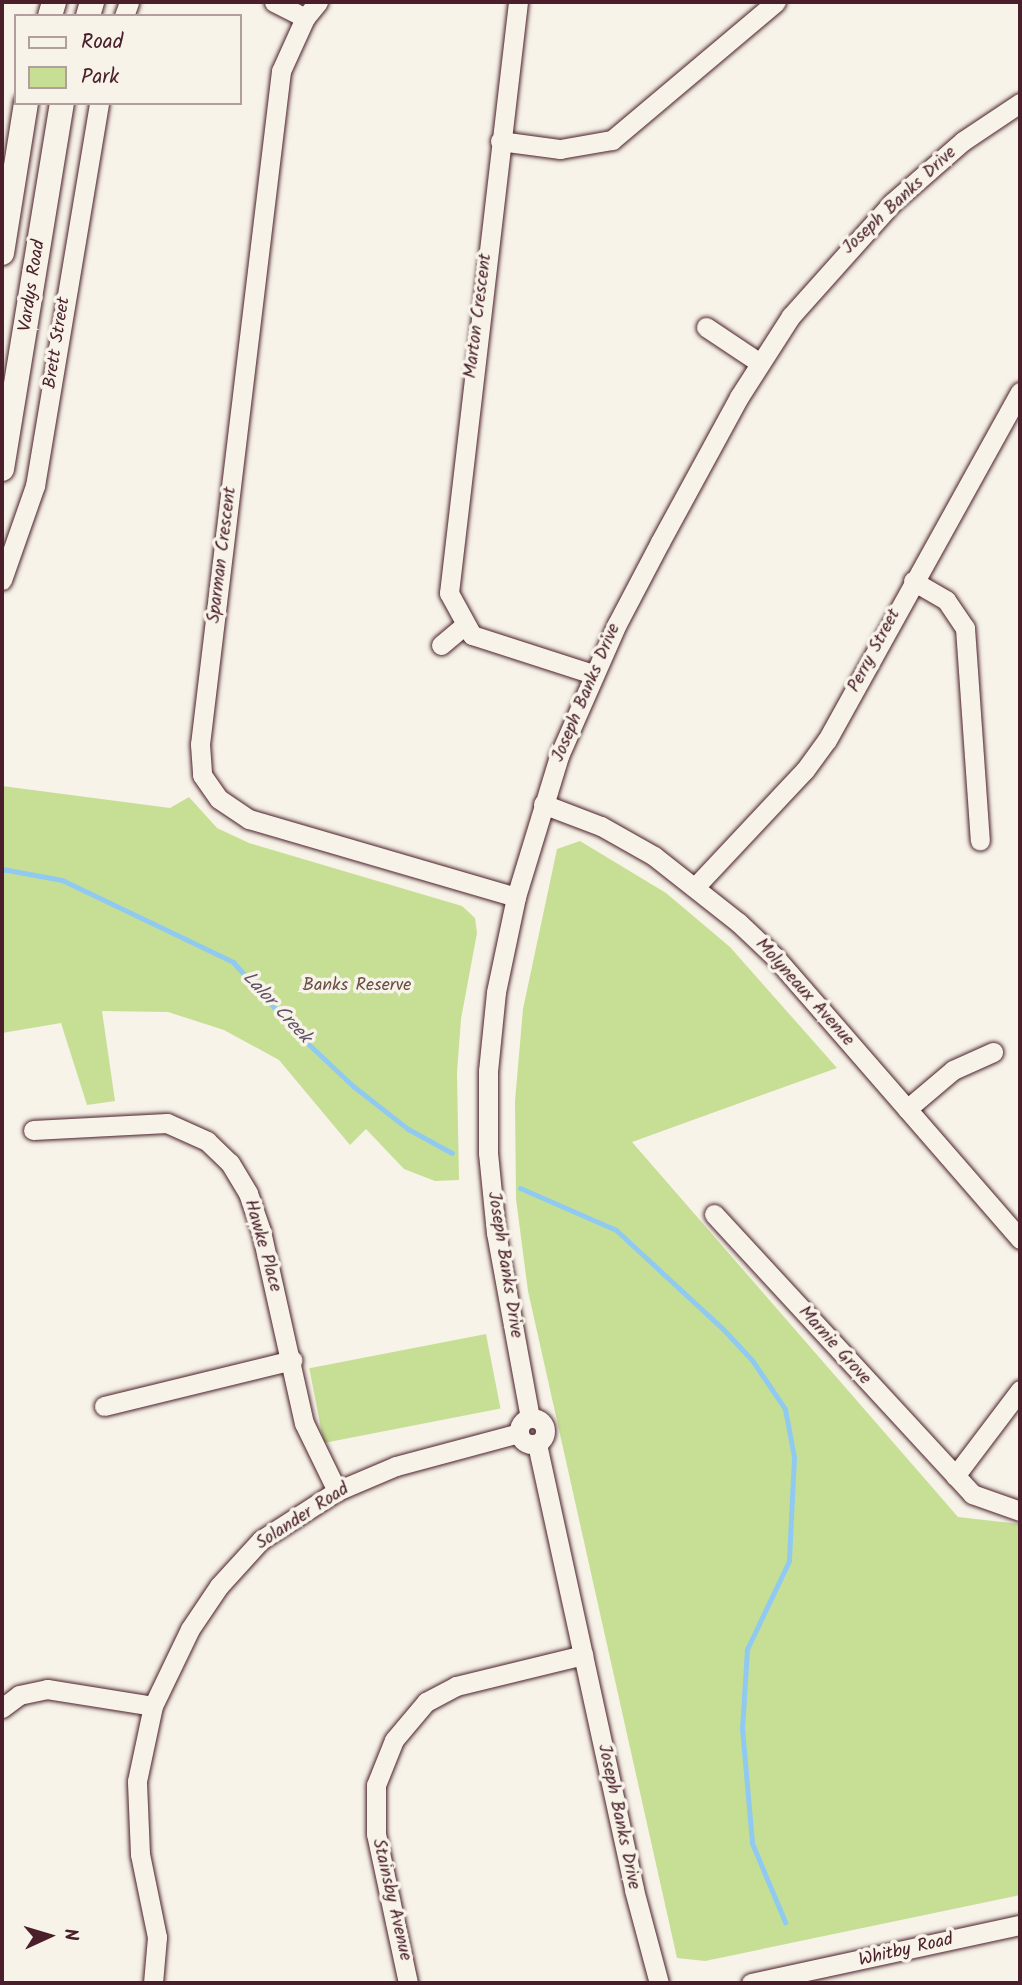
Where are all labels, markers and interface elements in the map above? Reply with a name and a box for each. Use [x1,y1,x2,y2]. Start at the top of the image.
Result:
legend [14,14,242,105]
text: Road [81,26,123,59]
text: Park [81,61,119,94]
street label: Joseph Banks Drive [838,143,962,259]
street label: Vardys Road [15,239,51,333]
street label: Marton Crescent [461,252,497,380]
street label: Brett Street [40,296,76,390]
street label: Sparman Crescent [204,486,242,624]
street label: Perry Street [844,606,906,696]
street label: Joseph Banks Drive [548,621,626,765]
street label: Molyneaux Avenue [750,935,858,1051]
water label: Lalor Creek [237,967,315,1049]
park label: Banks Reserve [303,975,411,997]
street label: Joseph Banks Drive [482,1190,526,1340]
street label: Hawke Place [239,1197,285,1295]
street label: Marnie Grove [793,1302,875,1390]
street label: Solander Road [252,1479,354,1555]
street label: Joseph Banks Drive [592,1742,644,1892]
street label: Stainsby Avenue [366,1837,416,1963]
north arrow [14,1901,84,1971]
text: N [55,1928,85,1942]
street label: Whitby Road [857,1930,955,1972]

